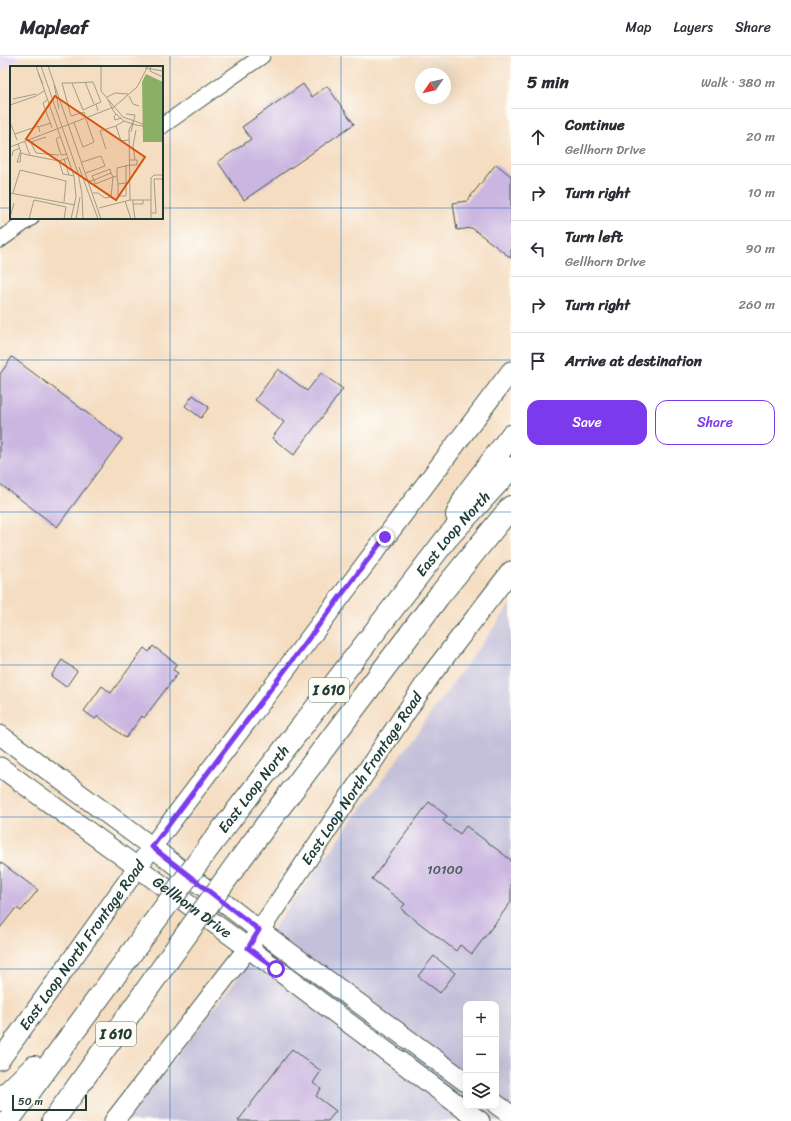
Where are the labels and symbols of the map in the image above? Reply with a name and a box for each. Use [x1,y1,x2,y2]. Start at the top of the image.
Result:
inset map [10,66,163,219]
north arrow [415,68,451,104]
street label: East Loop North [409,485,497,582]
route end [376,528,394,546]
road number: I 610 [309,678,349,702]
street label: East Loop North Frontage Road [294,685,430,870]
street label: East Loop North [211,739,296,839]
street label: East Loop North Frontage Road [12,854,152,1036]
house number: 10100 [427,858,463,881]
street label: Gellhorn Drive [147,869,238,945]
route start [267,960,285,978]
road number: I 610 [96,1022,136,1046]
scale bar [12,1093,87,1112]

